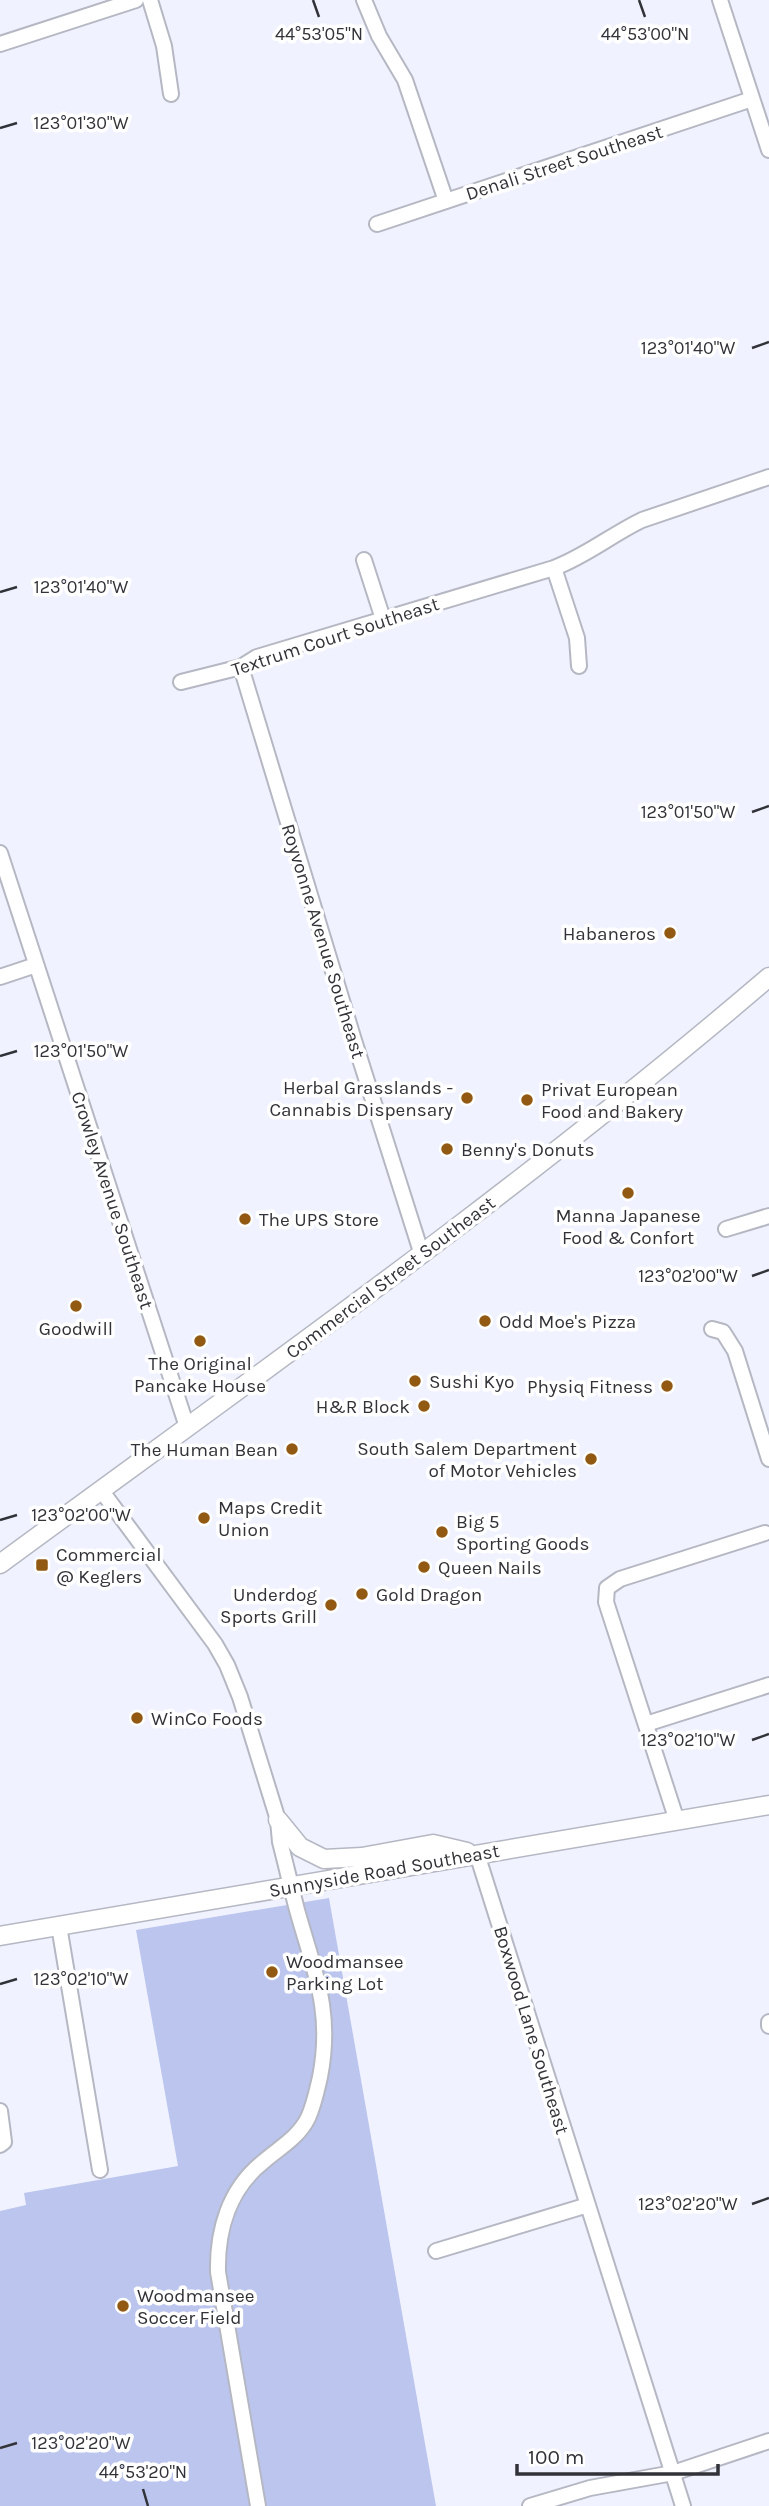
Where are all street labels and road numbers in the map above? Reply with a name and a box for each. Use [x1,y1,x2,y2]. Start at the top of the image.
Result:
street label: Denali Street Southeast [463,121,666,205]
street label: Textrum Court Southeast [229,593,442,681]
street label: Royvonne Avenue Southeast [277,821,369,1061]
street label: Crowley Avenue Southeast [66,1089,158,1312]
street label: Commercial Street Southeast [282,1192,499,1364]
street label: Sunnyside Road Southeast [267,1840,501,1902]
street label: Boxwood Lane Southeast [489,1923,573,2137]

